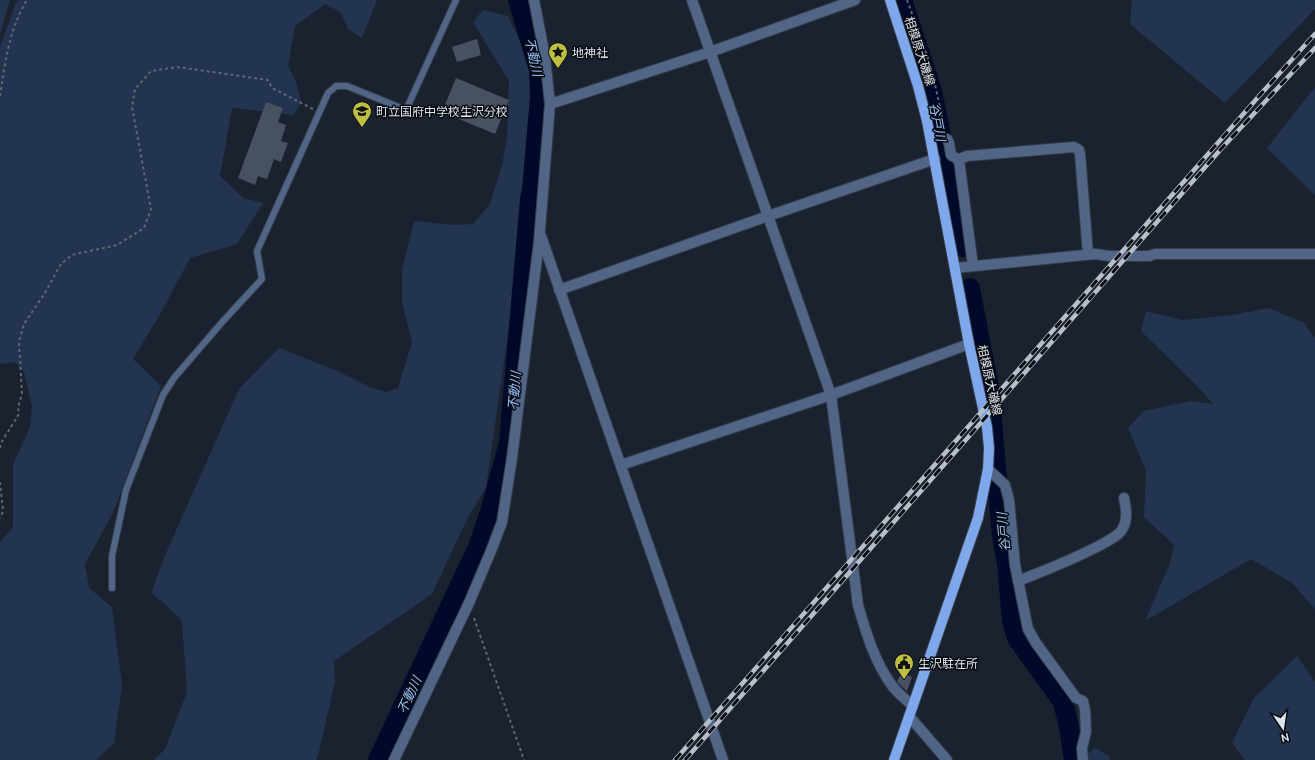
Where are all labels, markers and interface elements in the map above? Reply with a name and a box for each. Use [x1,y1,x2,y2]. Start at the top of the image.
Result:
street label: 相模原大磯線 [903,15,937,87]
water label: 不動川 [523,36,546,80]
place icon: 地神社 [547,41,569,69]
place label: 地神社 [572,46,608,59]
school or university icon: 町立国府中学校生沢分校 [351,100,373,128]
water label: 谷戸川 [927,102,949,144]
place label: 町立国府中学校生沢分校 [376,105,508,118]
street label: 相模原大磯線 [976,343,1004,417]
water label: 不動川 [505,369,523,411]
water label: 谷戸川 [994,510,1012,552]
public building icon: 生沢駐在所 [893,652,915,680]
place label: 生沢駐在所 [918,657,978,670]
water label: 不動川 [394,673,424,716]
north arrow [1263,708,1303,748]
text: N [1280,731,1291,745]

